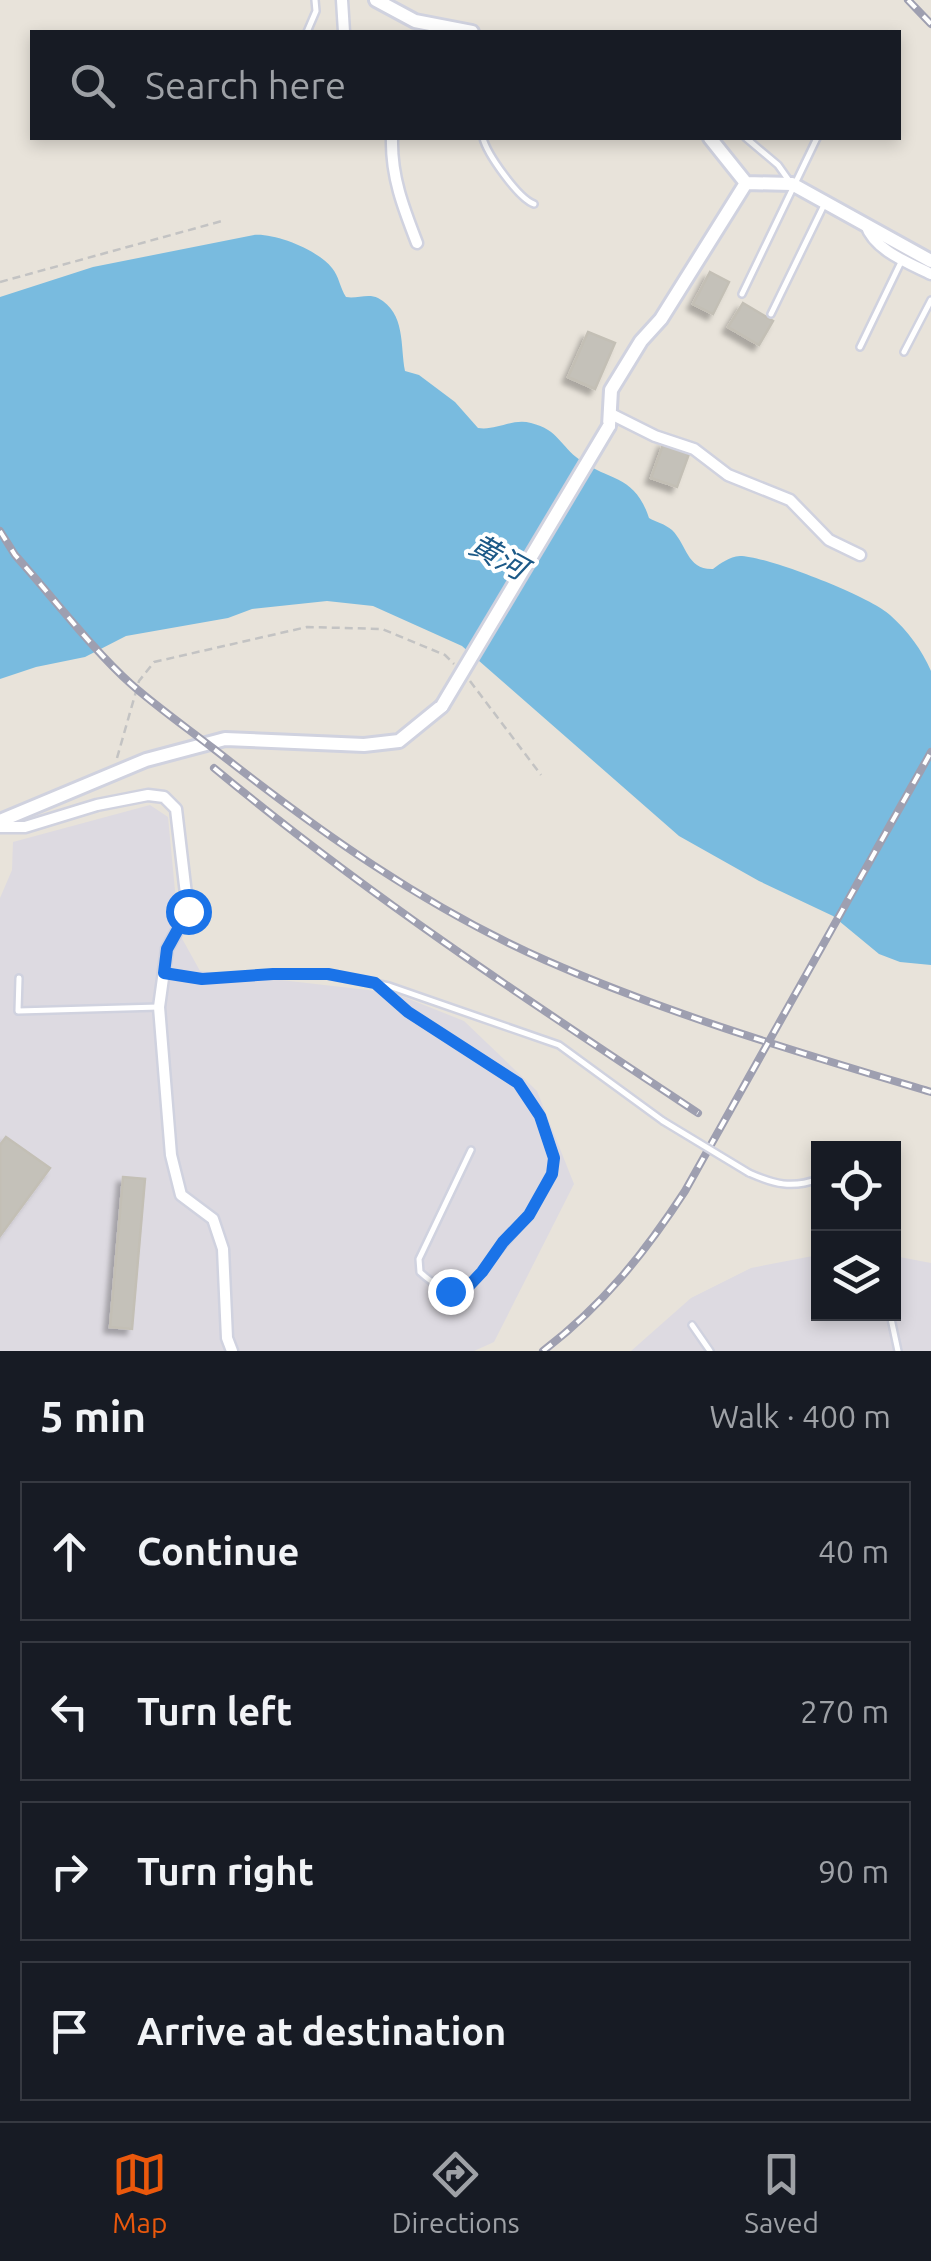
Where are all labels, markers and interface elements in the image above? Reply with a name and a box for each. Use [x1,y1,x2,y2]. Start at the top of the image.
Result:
search box [30,30,901,140]
icon: search [65,58,120,113]
text: Search here [145,64,346,106]
water label: 黄河 [464,527,537,588]
route start [166,889,212,935]
map controls [811,1141,901,1321]
button: locate [811,1141,901,1231]
button: layers [811,1231,901,1321]
route end [428,1269,474,1315]
text: 5 min [40,1393,146,1440]
text: Walk · 400 m [709,1398,891,1434]
icon: ahead [42,1524,97,1579]
text: Continue [137,1530,299,1572]
text: 40 m [818,1533,889,1569]
icon: left [42,1684,97,1739]
text: Turn left [137,1690,292,1732]
text: 270 m [800,1693,889,1729]
icon: right [42,1844,97,1899]
text: Turn right [137,1850,314,1892]
text: 90 m [818,1853,889,1889]
icon: arrive [42,2004,97,2059]
text: Arrive at destination [137,2010,506,2052]
tab: Map [112,2147,167,2238]
tab: Directions [392,2147,520,2238]
tab: Saved [744,2147,819,2238]

